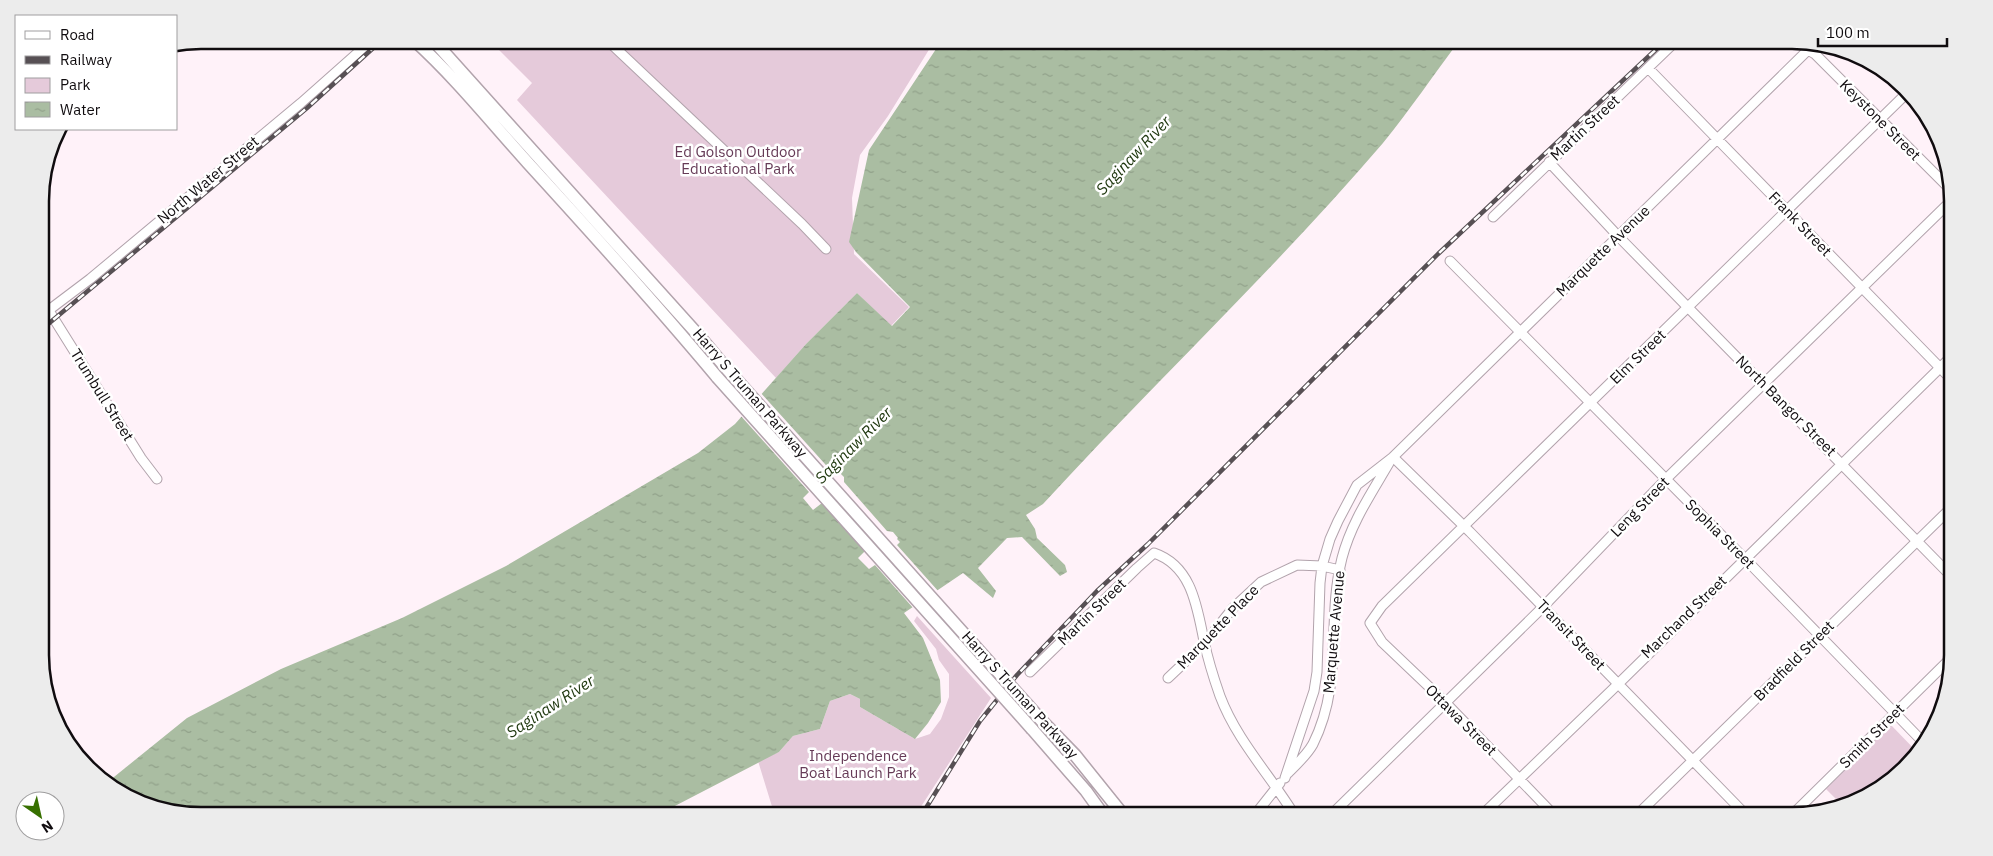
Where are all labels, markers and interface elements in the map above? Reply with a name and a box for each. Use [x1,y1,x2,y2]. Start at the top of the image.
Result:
legend [15,15,178,130]
scale bar [1818,15,1947,47]
text: 100 m [1826,23,1870,42]
text: Road [60,25,95,44]
text: Railway [60,50,113,69]
text: Park [60,75,90,94]
street label: Keystone Street [1836,75,1925,164]
street label: Martin Street [1546,91,1623,165]
text: Water [60,100,101,119]
water label: Saginaw River [1091,111,1175,199]
street label: North Water Street [153,132,262,228]
park label: Ed Golson Outdoor Educational Park [675,142,802,178]
street label: Frank Street [1765,187,1836,260]
street label: Marquette Avenue [1552,201,1654,300]
street label: Harry S Truman Parkway [689,324,812,462]
street label: Elm Street [1606,325,1670,388]
street label: Trumbull Street [67,345,138,444]
street label: North Bangor Street [1732,351,1841,460]
water label: Saginaw River [810,401,897,488]
street label: Leng Street [1606,472,1673,541]
street label: Sophia Street [1682,495,1759,572]
street label: Marquette Avenue [1319,570,1348,694]
street label: Marchand Street [1637,571,1730,662]
street label: Martin Street [1053,574,1130,649]
street label: Marquette Place [1173,580,1263,673]
street label: Transit Street [1533,595,1610,674]
street label: Bradfield Street [1749,616,1838,705]
street label: Harry S Truman Parkway [958,627,1083,763]
water label: Saginaw River [502,670,599,742]
street label: Ottawa Street [1422,680,1501,759]
street label: Smith Street [1835,699,1908,772]
park label: Independence Boat Launch Park [799,746,917,782]
north arrow [15,791,65,841]
text: N [38,816,57,837]

